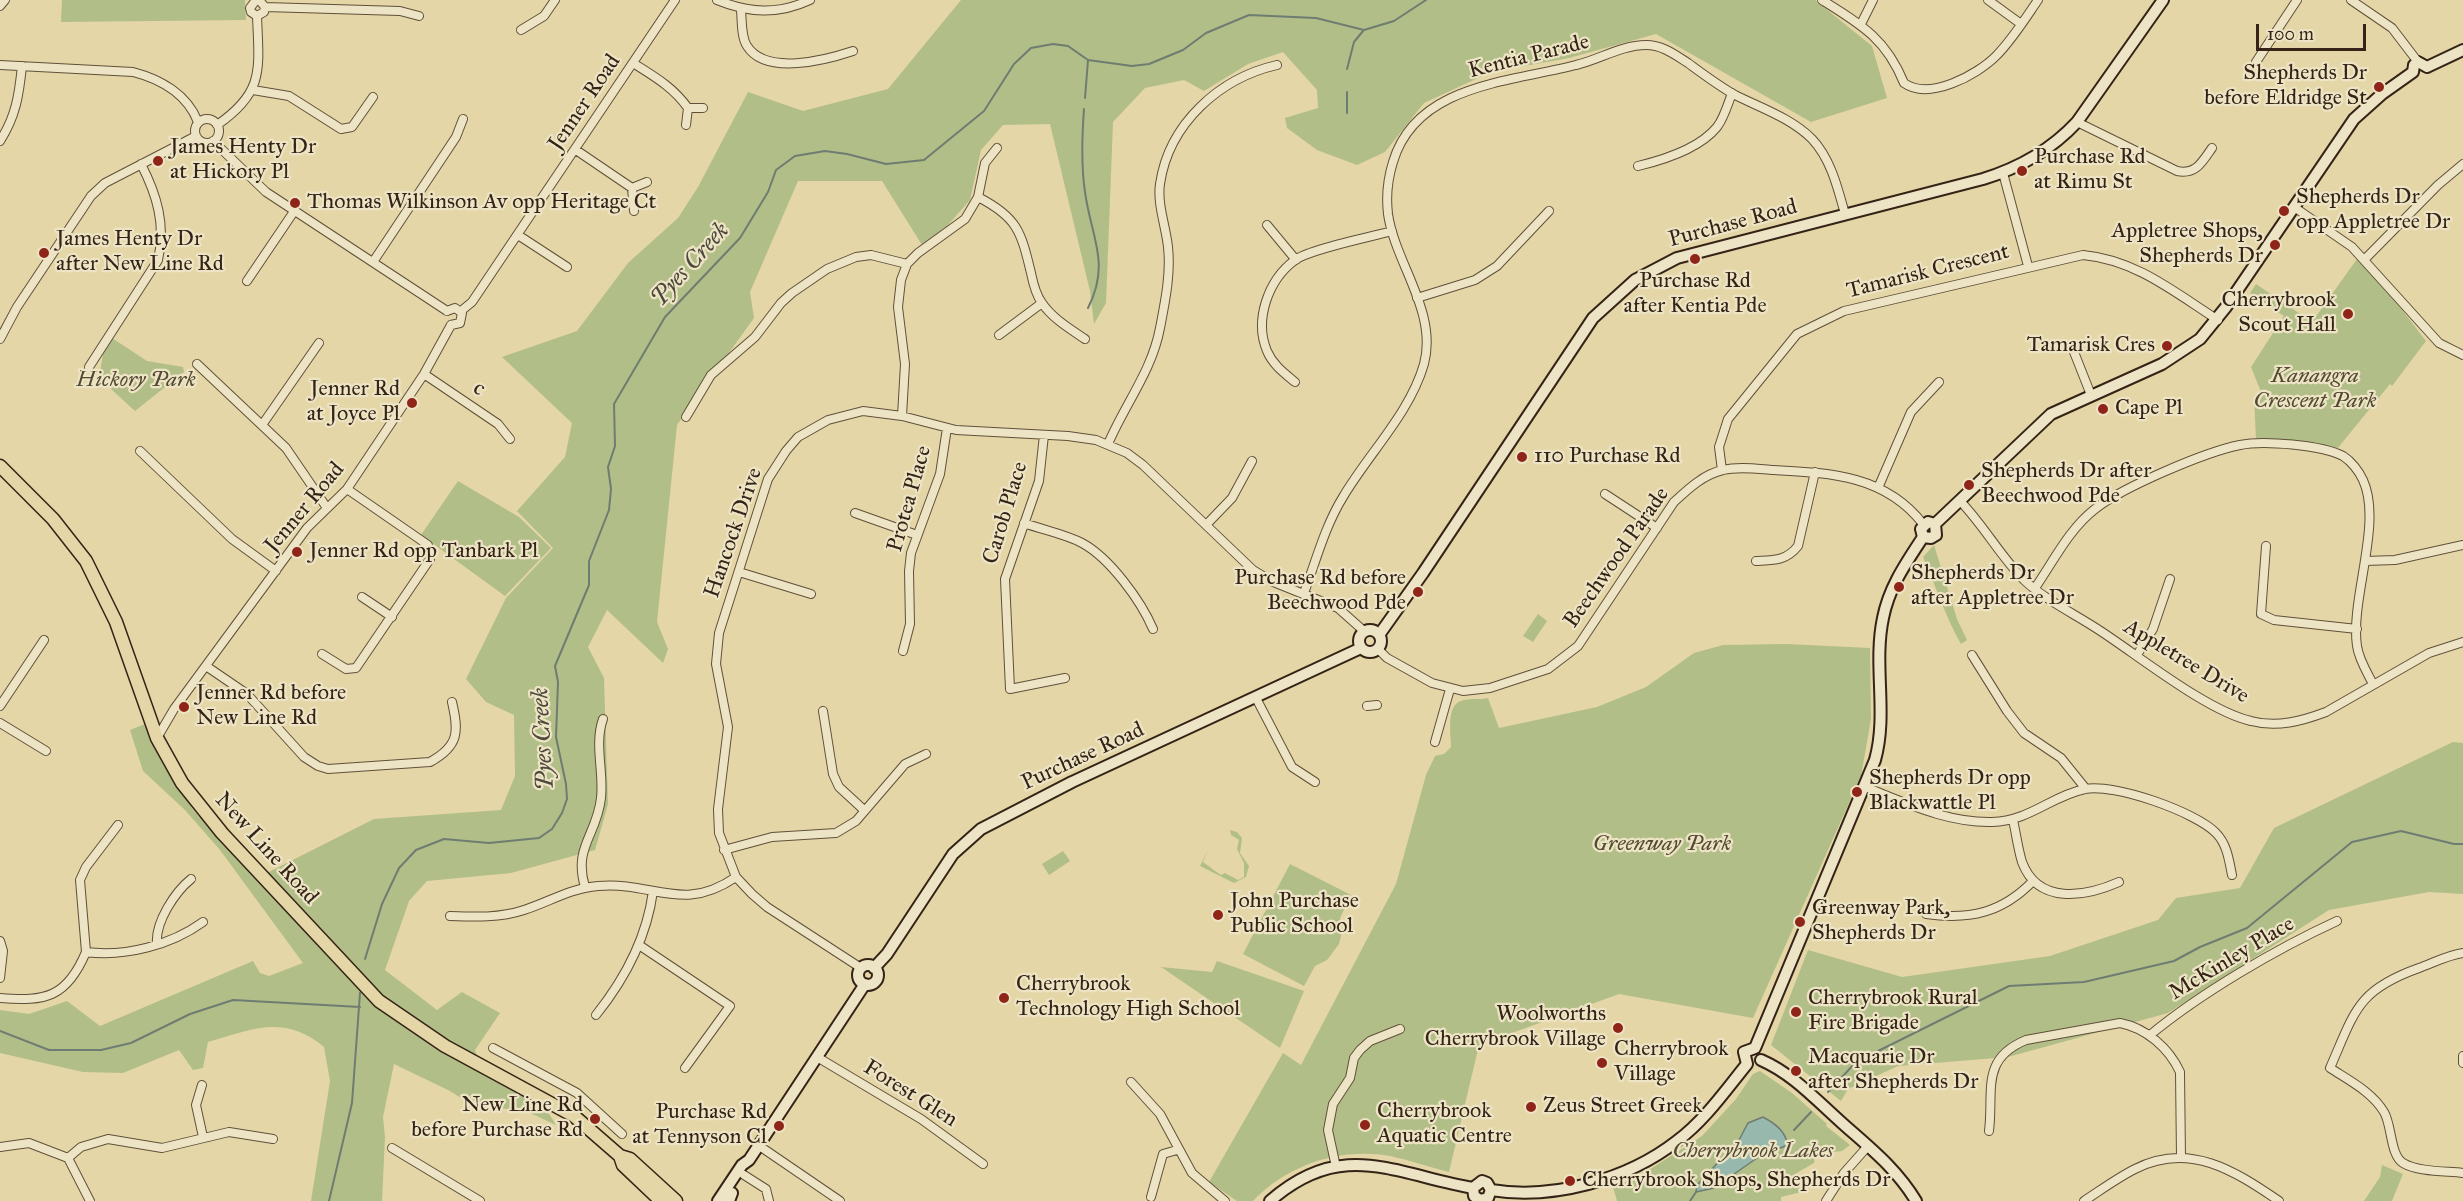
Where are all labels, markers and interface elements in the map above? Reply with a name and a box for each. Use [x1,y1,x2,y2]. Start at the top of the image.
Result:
scale bar [2259,12,2368,50]
text: 100 m [2267,23,2314,45]
street label: Kentia Parade [1466,29,1592,85]
street label: Jenner Road [543,50,627,156]
place label: Shepherds Dr before Eldridge St [2204,61,2367,112]
marker: Shepherds Dr before Eldridge St [2372,80,2386,94]
place label: James Henty Dr at Hickory Pl [170,135,316,186]
place label: Purchase Rd at Rimu St [2034,145,2146,196]
marker: James Henty Dr at Hickory Pl [151,154,165,168]
marker: Purchase Rd at Rimu St [2015,164,2029,178]
place label: Shepherds Dr opp Appletree Dr [2296,185,2450,236]
place label: Thomas Wilkinson Av opp Heritage Ct [307,190,656,216]
street label: Purchase Road [1666,194,1800,254]
marker: Thomas Wilkinson Av opp Heritage Ct [288,196,302,210]
marker: Shepherds Dr opp Appletree Dr [2277,204,2291,218]
water label: Pyes Creek [646,217,736,313]
place label: Appletree Shops, Shepherds Dr [2112,219,2263,270]
place label: James Henty Dr after New Line Rd [56,227,224,278]
marker: Appletree Shops, Shepherds Dr [2268,238,2282,252]
street label: Tamarisk Crescent [1844,239,2012,305]
marker: James Henty Dr after New Line Rd [37,246,51,260]
marker: Purchase Rd after Kentia Pde [1688,252,1702,266]
place label: Purchase Rd after Kentia Pde [1623,269,1767,320]
place label: Cherrybrook Scout Hall [2222,288,2336,340]
marker: Cherrybrook Scout Hall [2341,307,2355,321]
place label: Tamarisk Cres [2027,333,2155,359]
marker: Tamarisk Cres [2160,339,2174,353]
park label: Kanangra Crescent Park [2253,364,2377,416]
park label: Hickory Park [76,368,196,394]
street label: c [468,375,490,403]
place label: Jenner Rd at Joyce Pl [307,377,400,428]
marker: Jenner Rd at Joyce Pl [405,396,419,410]
place label: Cape Pl [2115,396,2183,422]
marker: Cape Pl [2096,402,2110,416]
street label: Protea Place [882,443,938,555]
place label: 110 Purchase Rd [1534,444,1680,470]
marker: 110 Purchase Rd [1515,450,1529,464]
street label: Jenner Road [259,457,351,559]
street label: Carob Place [978,459,1034,567]
place label: Shepherds Dr after Beechwood Pde [1981,459,2151,511]
street label: Hancock Drive [699,464,769,602]
marker: Shepherds Dr after Beechwood Pde [1962,478,1976,492]
street label: Beechwood Parade [1559,482,1675,634]
place label: Jenner Rd opp Tanbark Pl [309,539,538,565]
marker: Jenner Rd opp Tanbark Pl [290,545,304,559]
place label: Shepherds Dr after Appletree Dr [1911,561,2074,612]
place label: Purchase Rd before Beechwood Pde [1234,566,1406,618]
marker: Shepherds Dr after Appletree Dr [1892,580,1906,594]
marker: Purchase Rd before Beechwood Pde [1411,585,1425,599]
street label: Appletree Drive [2119,614,2253,710]
place label: Jenner Rd before New Line Rd [196,681,346,732]
water label: Pyes Creek [527,687,561,791]
marker: Jenner Rd before New Line Rd [177,700,191,714]
street label: Purchase Road [1018,717,1148,797]
place label: Shepherds Dr opp Blackwattle Pl [1869,766,2031,818]
marker: Shepherds Dr opp Blackwattle Pl [1850,785,1864,799]
street label: New Line Road [209,788,323,910]
park label: Greenway Park [1593,832,1731,858]
place label: John Purchase Public School [1230,889,1359,940]
place label: Greenway Park, Shepherds Dr [1812,896,1950,948]
marker: John Purchase Public School [1211,908,1225,922]
street label: McKinley Place [2165,911,2299,1007]
marker: Greenway Park, Shepherds Dr [1793,915,1807,929]
place label: Cherrybrook Technology High School [1016,972,1240,1023]
place label: Cherrybrook Rural Fire Brigade [1808,986,1978,1038]
marker: Cherrybrook Technology High School [997,991,1011,1005]
place label: Woolworths Cherrybrook Village [1425,1002,1606,1054]
marker: Cherrybrook Rural Fire Brigade [1789,1005,1803,1019]
marker: Woolworths Cherrybrook Village [1611,1021,1625,1035]
place label: Cherrybrook Village [1614,1037,1728,1088]
place label: Macquarie Dr after Shepherds Dr [1808,1045,1978,1096]
street label: Forest Glen [858,1055,962,1133]
marker: Cherrybrook Village [1595,1056,1609,1070]
marker: Macquarie Dr after Shepherds Dr [1789,1064,1803,1078]
place label: New Line Rd before Purchase Rd [411,1093,583,1144]
place label: Zeus Street Greek [1543,1094,1702,1120]
place label: Cherrybrook Aquatic Centre [1377,1099,1512,1150]
place label: Purchase Rd at Tennyson Cl [632,1100,767,1152]
marker: Zeus Street Greek [1524,1100,1538,1114]
marker: New Line Rd before Purchase Rd [588,1112,602,1126]
marker: Cherrybrook Aquatic Centre [1358,1118,1372,1132]
marker: Purchase Rd at Tennyson Cl [772,1119,786,1133]
park label: Cherrybrook Lakes [1673,1139,1833,1165]
place label: Cherrybrook Shops, Shepherds Dr [1582,1168,1890,1194]
marker: Cherrybrook Shops, Shepherds Dr [1563,1174,1577,1188]

